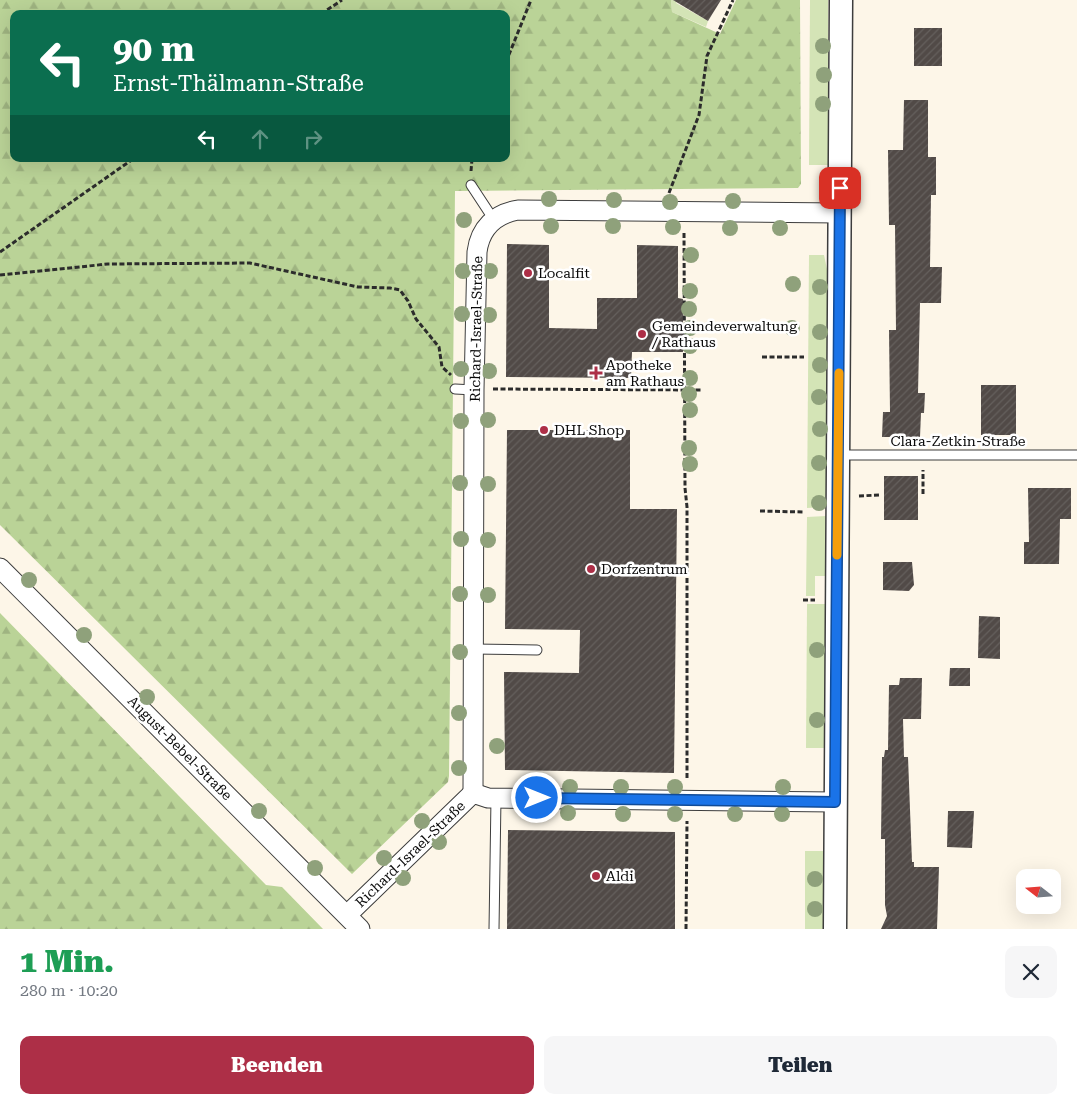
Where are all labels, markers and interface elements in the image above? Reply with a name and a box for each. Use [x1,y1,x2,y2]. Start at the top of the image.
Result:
text: 90 m [113,29,195,70]
icon: left [30,30,95,95]
text: Ernst-Thälmann-Straße [113,71,364,96]
icon: left [193,125,221,153]
icon: ahead [246,125,274,153]
icon: right [299,125,327,153]
pin [819,167,861,209]
icon: arrive [826,174,854,202]
street label: Richard-Israel-Straße [467,256,485,402]
place label: Localfit [538,265,590,281]
marker: Localfit [522,267,534,279]
place label: Gemeindeverwaltung / Rathaus [651,318,797,350]
marker: Gemeindeverwaltung / Rathaus [636,328,648,340]
place label: Apotheke am Rathaus [606,357,684,389]
marker: Apotheke am Rathaus [590,367,602,379]
place label: DHL Shop [554,422,624,438]
marker: DHL Shop [538,424,550,436]
street label: Clara-Zetkin-Straße [890,433,1026,449]
place label: Dorfzentrum [601,561,688,577]
marker: Dorfzentrum [585,563,597,575]
street label: August-Bebel-Straße [125,693,236,804]
position arrow [510,771,562,823]
street label: Richard-Israel-Straße [352,797,468,910]
place label: Aldi [606,868,634,884]
north arrow [1016,869,1061,914]
map controls [1016,869,1061,914]
marker: Aldi [590,870,602,882]
text: 1 Min. [20,944,114,979]
button: close [1005,946,1057,998]
text: 280 m · 10:20 [20,981,118,1000]
button: Beenden [20,1036,534,1094]
button: Teilen [544,1036,1057,1094]

